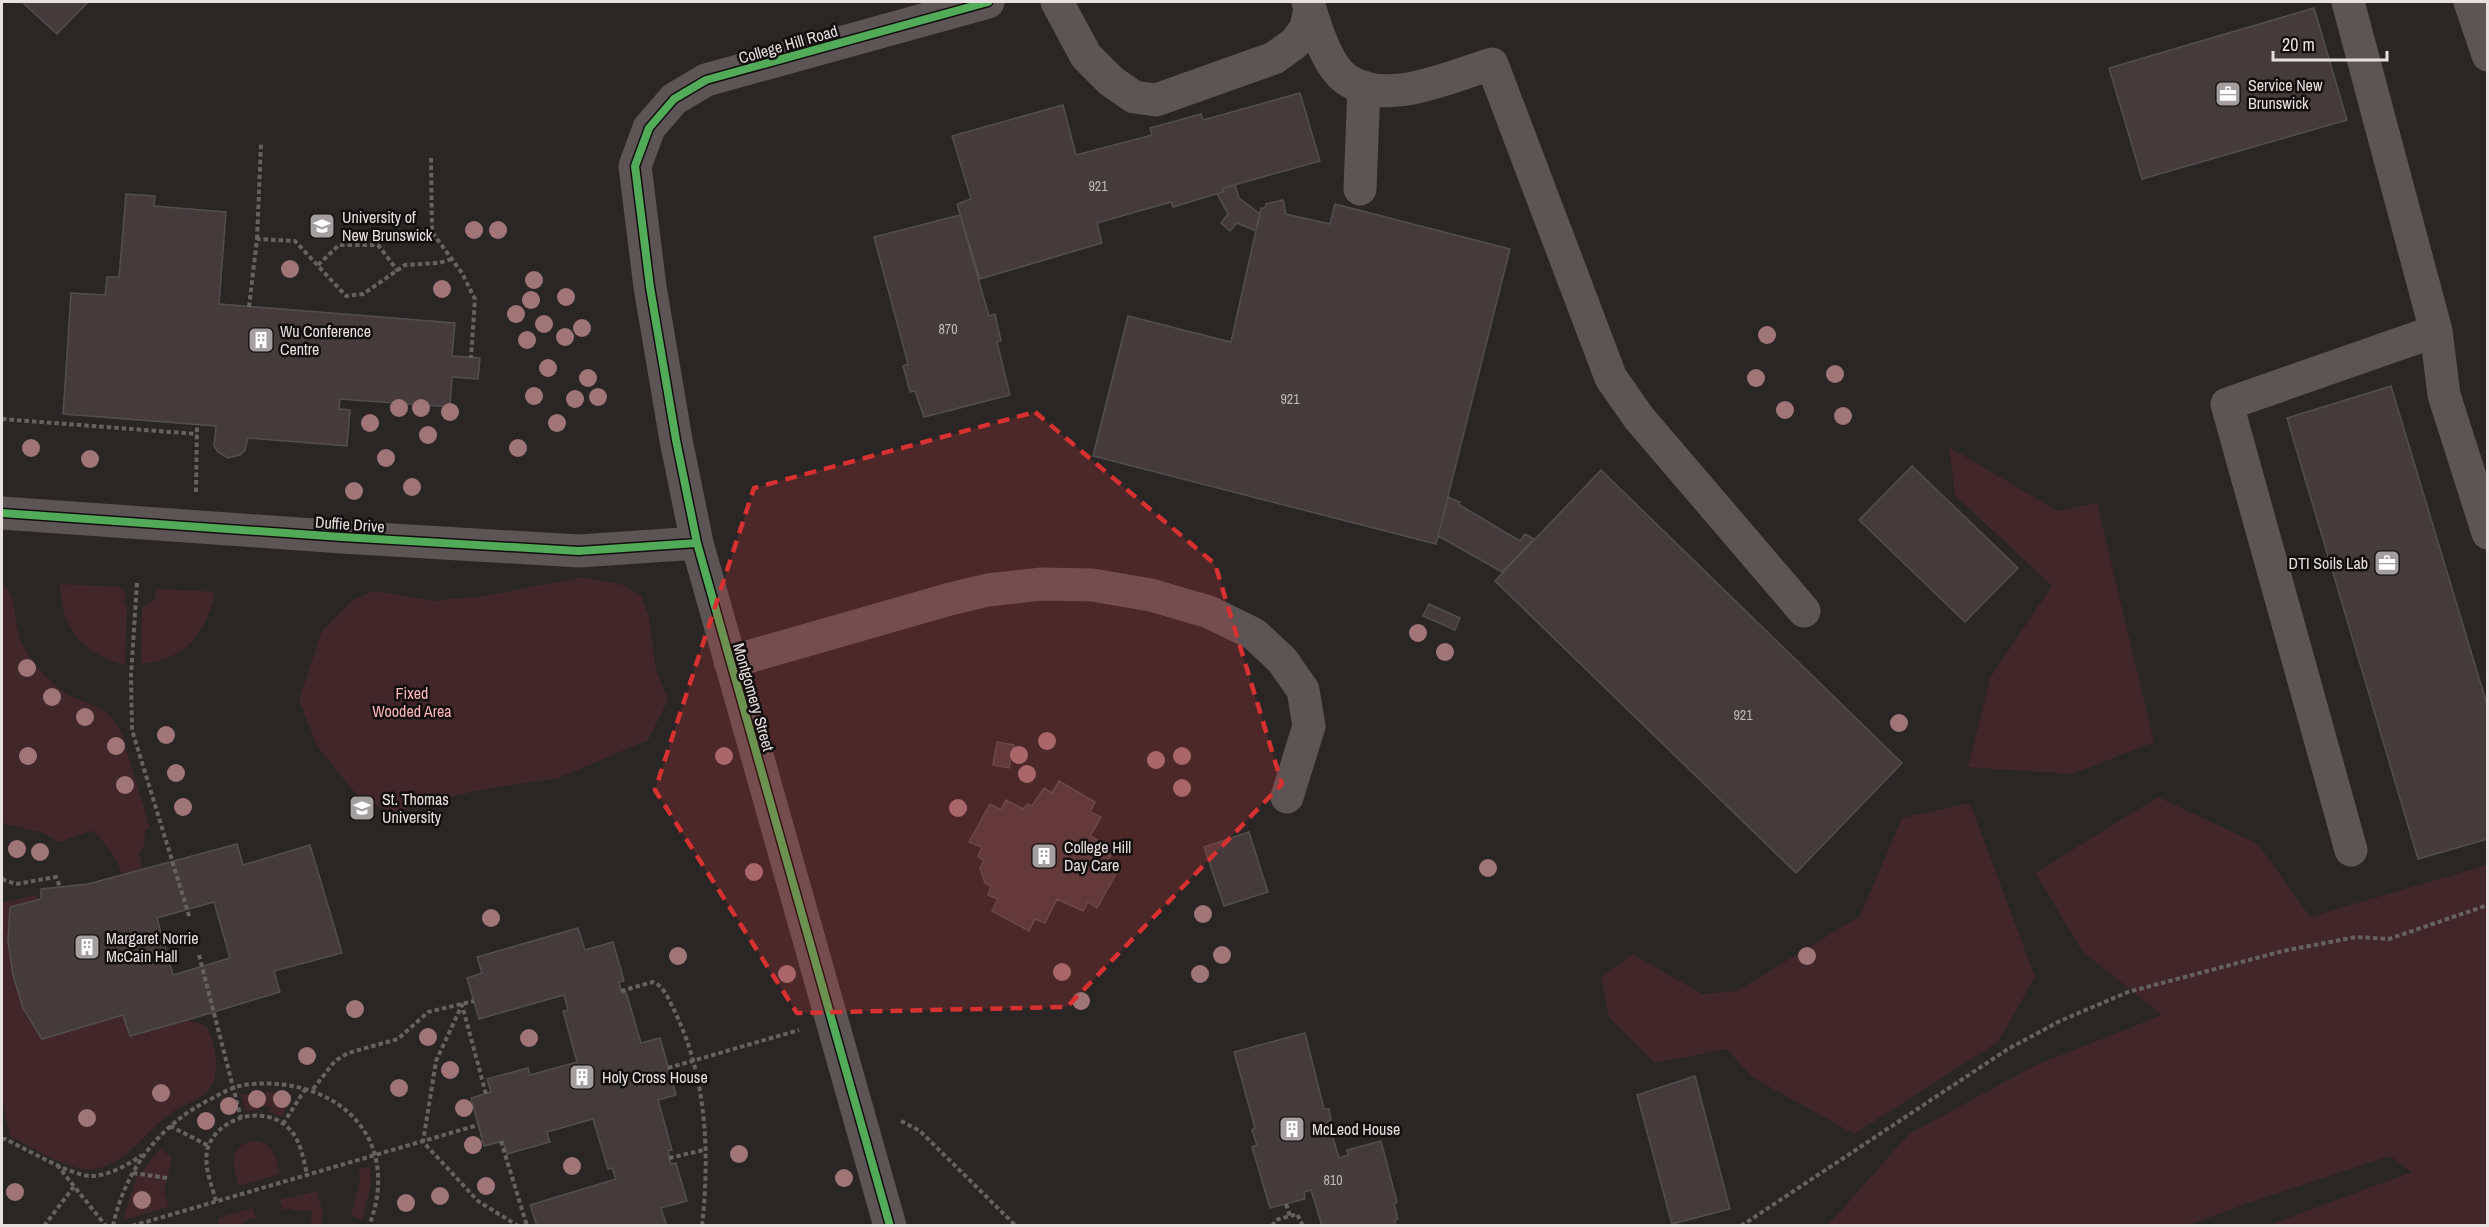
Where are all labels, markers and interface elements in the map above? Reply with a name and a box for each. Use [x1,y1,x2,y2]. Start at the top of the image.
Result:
street label: College Hill Road [736,19,840,69]
scale bar [2273,24,2387,62]
text: 20 m [2282,32,2315,57]
place label: Service New Brunswick [2248,74,2323,114]
office icon: Service New Brunswick [2213,79,2243,109]
house number: 921 [1088,177,1108,195]
place label: University of New Brunswick [342,206,433,246]
school or university icon: University of New Brunswick [307,211,337,241]
place label: Wu Conference Centre [280,320,371,360]
house number: 870 [938,320,958,338]
building icon: Wu Conference Centre [246,325,276,355]
house number: 921 [1280,390,1300,408]
street label: Duffie Drive [314,511,386,537]
office icon: DTI Soils Lab [2372,548,2402,578]
place label: DTI Soils Lab [2289,552,2368,574]
street label: Montgomery Street [728,640,780,754]
park label: Fixed Wooded Area [372,682,452,722]
house number: 921 [1733,706,1753,724]
place label: St. Thomas University [382,788,449,828]
school or university icon: St. Thomas University [347,793,377,823]
place label: College Hill Day Care [1064,836,1131,876]
building icon: College Hill Day Care [1029,841,1059,871]
place label: Margaret Norrie McCain Hall [106,927,199,967]
building icon: Margaret Norrie McCain Hall [72,932,102,962]
building icon: Holy Cross House [567,1062,597,1092]
place label: Holy Cross House [602,1066,708,1088]
building icon: McLeod House [1277,1114,1307,1144]
place label: McLeod House [1312,1118,1400,1140]
house number: 810 [1323,1171,1343,1189]

